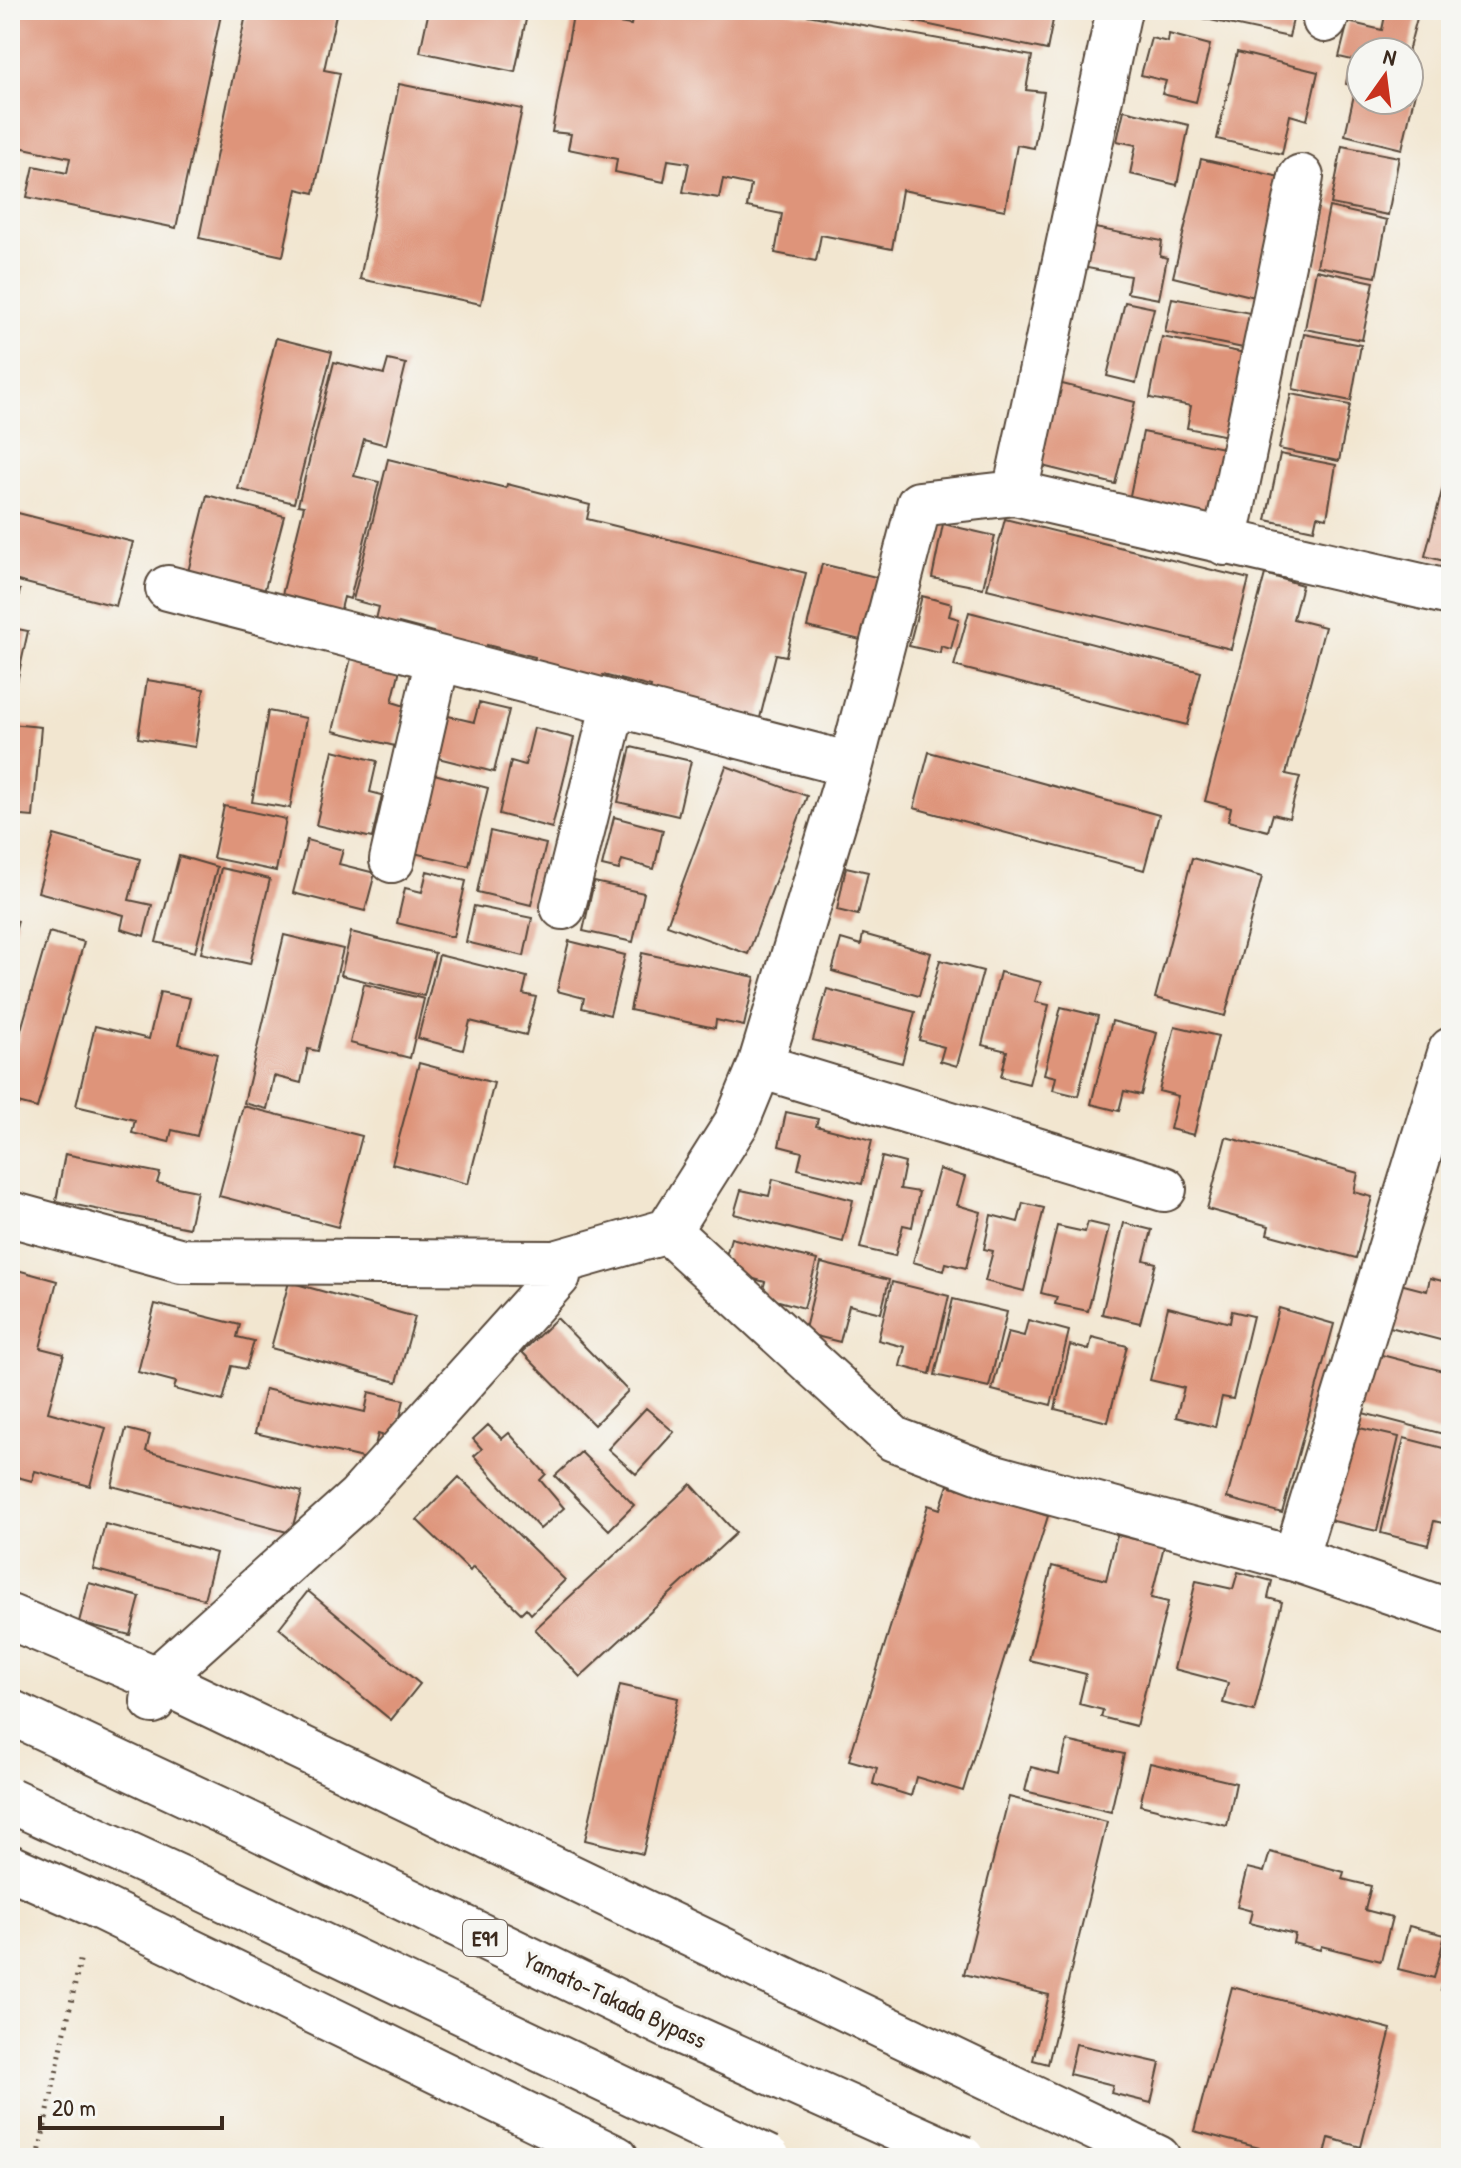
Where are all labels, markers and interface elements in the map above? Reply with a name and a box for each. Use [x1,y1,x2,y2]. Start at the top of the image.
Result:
north arrow [1345,36,1425,116]
text: N [1381,41,1399,73]
road number: E91 [463,1920,507,1956]
street label: Yamato-Takada Bypass [519,1943,712,2055]
scale bar [40,2080,222,2130]
text: 20 m [52,2091,96,2123]

